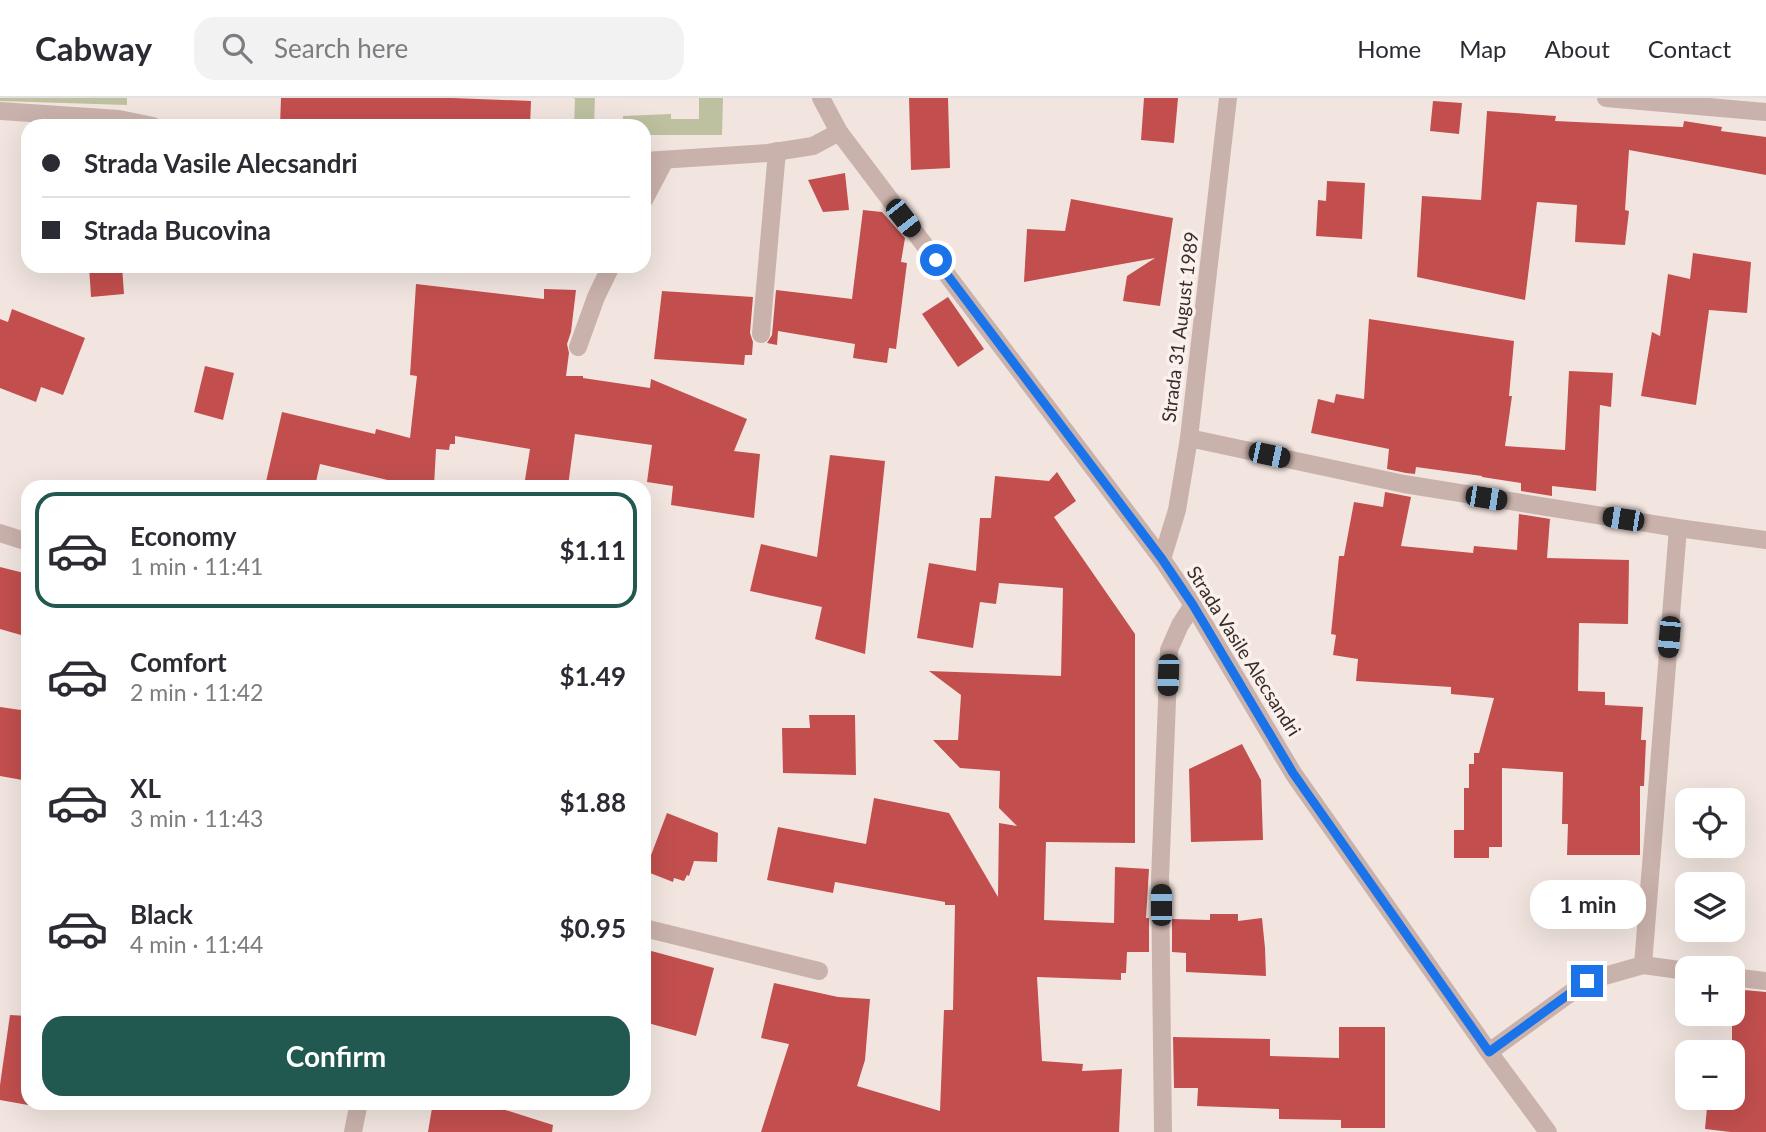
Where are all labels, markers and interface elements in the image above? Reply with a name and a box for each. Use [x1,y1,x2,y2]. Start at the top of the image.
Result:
search box [194,17,684,80]
text: Cabway [35,28,152,68]
icon: search [218,29,256,67]
text: Search here [274,32,408,64]
text: Home [1357,34,1421,63]
text: Map [1459,34,1507,63]
text: About [1545,34,1610,63]
text: Contact [1648,34,1731,63]
text: Strada Vasile Alecsandri [84,147,358,179]
car [882,195,925,241]
text: Strada Bucovina [84,214,271,246]
street label: Strada 31 August 1989 [1156,230,1203,424]
route start [920,244,952,276]
car [1247,440,1292,470]
car [1464,484,1509,512]
car [1601,505,1646,533]
icon: car [46,519,109,582]
text: Economy [130,520,236,552]
text: $1.11 [560,534,626,566]
text: 1 min · 11:41 [130,552,263,580]
street label: Strada Vasile Alecsandri [1183,561,1306,740]
car [1657,615,1682,659]
icon: car [46,645,109,708]
text: Comfort [130,646,227,678]
car [1157,654,1180,696]
text: $1.49 [560,660,626,692]
text: 2 min · 11:42 [130,678,263,706]
icon: car [46,771,109,834]
text: XL [130,772,161,804]
text: $1.88 [560,786,626,818]
map controls [1675,788,1745,1110]
button: locate [1675,788,1745,858]
text: 3 min · 11:43 [130,804,263,832]
button: layers [1675,872,1745,942]
callout: 1 min [1529,880,1645,928]
car [1151,884,1172,926]
text: 1 min [1559,890,1617,918]
icon: car [46,897,109,960]
text: Black [130,898,193,930]
text: $0.95 [560,912,626,944]
text: 4 min · 11:44 [130,930,263,958]
button: + [1675,956,1745,1026]
route end [1571,965,1603,997]
button: Confirm [42,1016,630,1096]
button: − [1675,1040,1745,1110]

